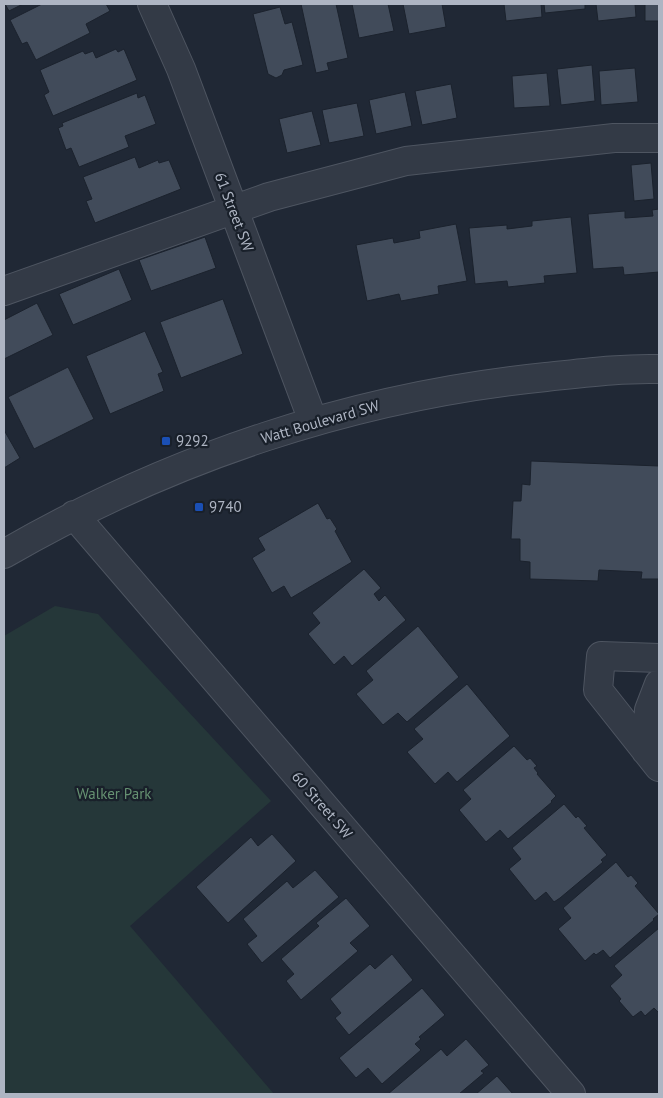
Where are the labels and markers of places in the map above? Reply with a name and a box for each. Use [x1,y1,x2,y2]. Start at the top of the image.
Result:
place label: 9292 [176,431,209,450]
marker: 9292 [160,435,172,447]
place label: 9740 [209,497,242,516]
marker: 9740 [193,501,205,513]

